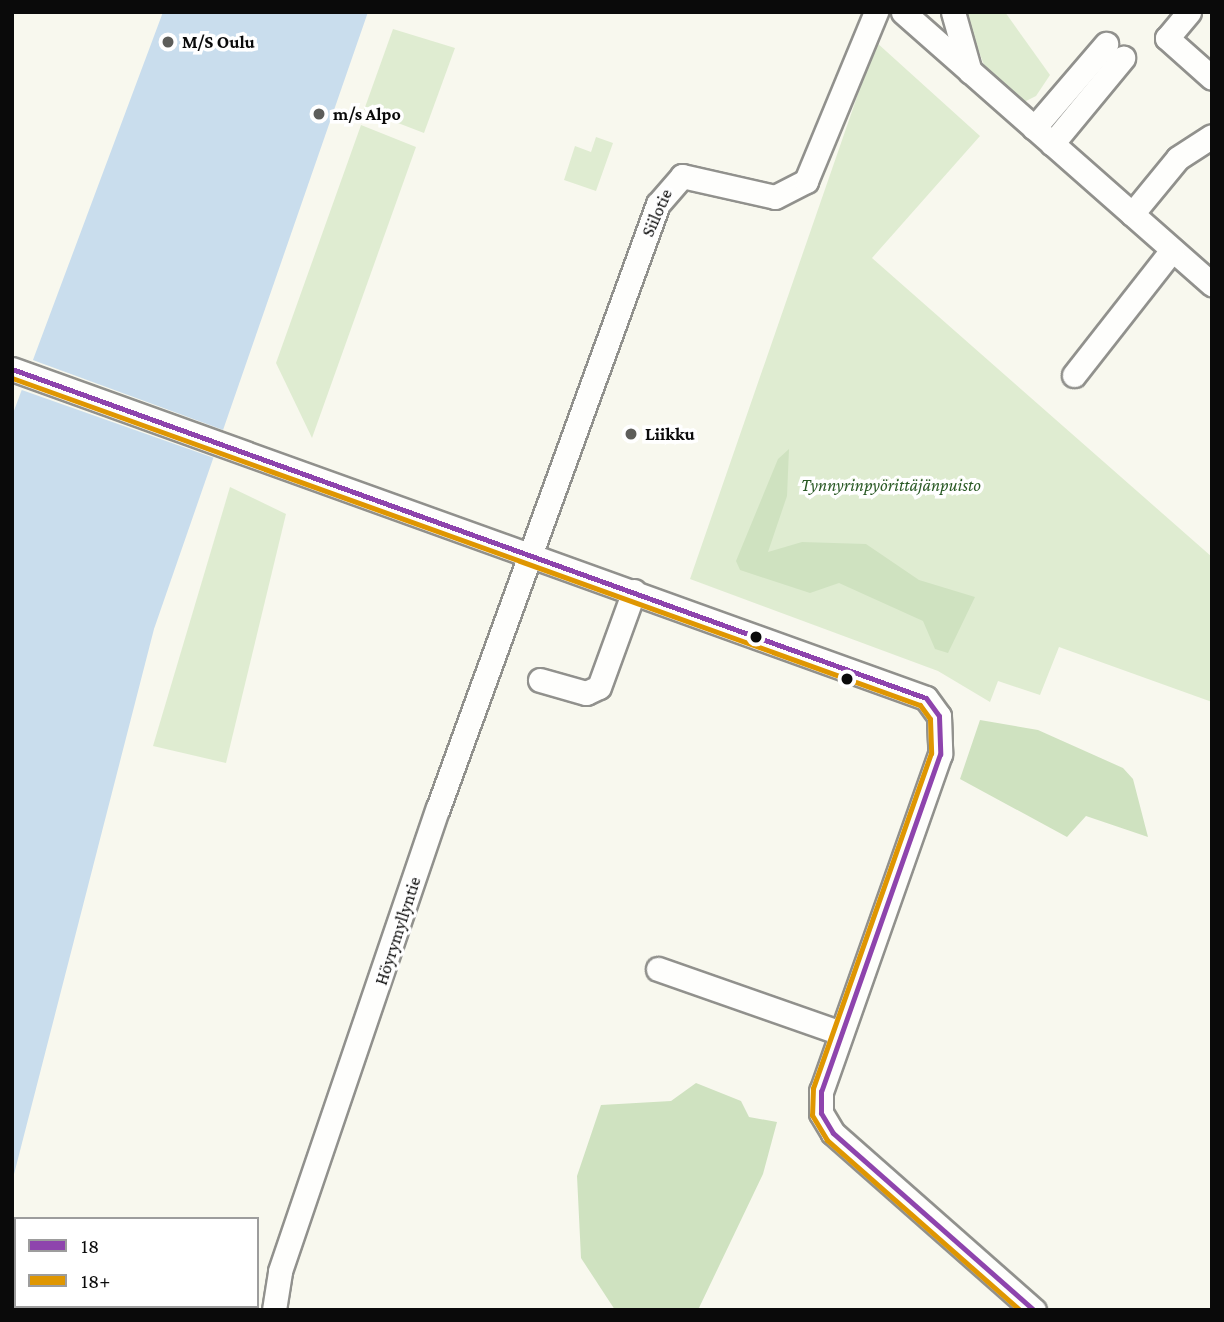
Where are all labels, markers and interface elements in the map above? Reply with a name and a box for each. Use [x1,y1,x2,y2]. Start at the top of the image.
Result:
place label: M/S Oulu [182,31,255,53]
marker: M/S Oulu [160,34,176,50]
place label: m/s Alpo [333,103,401,125]
marker: m/s Alpo [311,106,327,122]
street label: Siilotie [637,186,677,240]
place label: Liikku [645,423,695,445]
marker: Liikku [623,426,639,442]
park label: Tynnyrinpyörittäjänpuisto [801,474,981,496]
unlabelled marker [749,630,763,644]
unlabelled marker [840,672,854,686]
street label: Höyrymyllyntie [370,874,426,988]
legend [14,1217,259,1308]
text: 18 [81,1234,99,1258]
text: 18+ [81,1269,110,1293]

